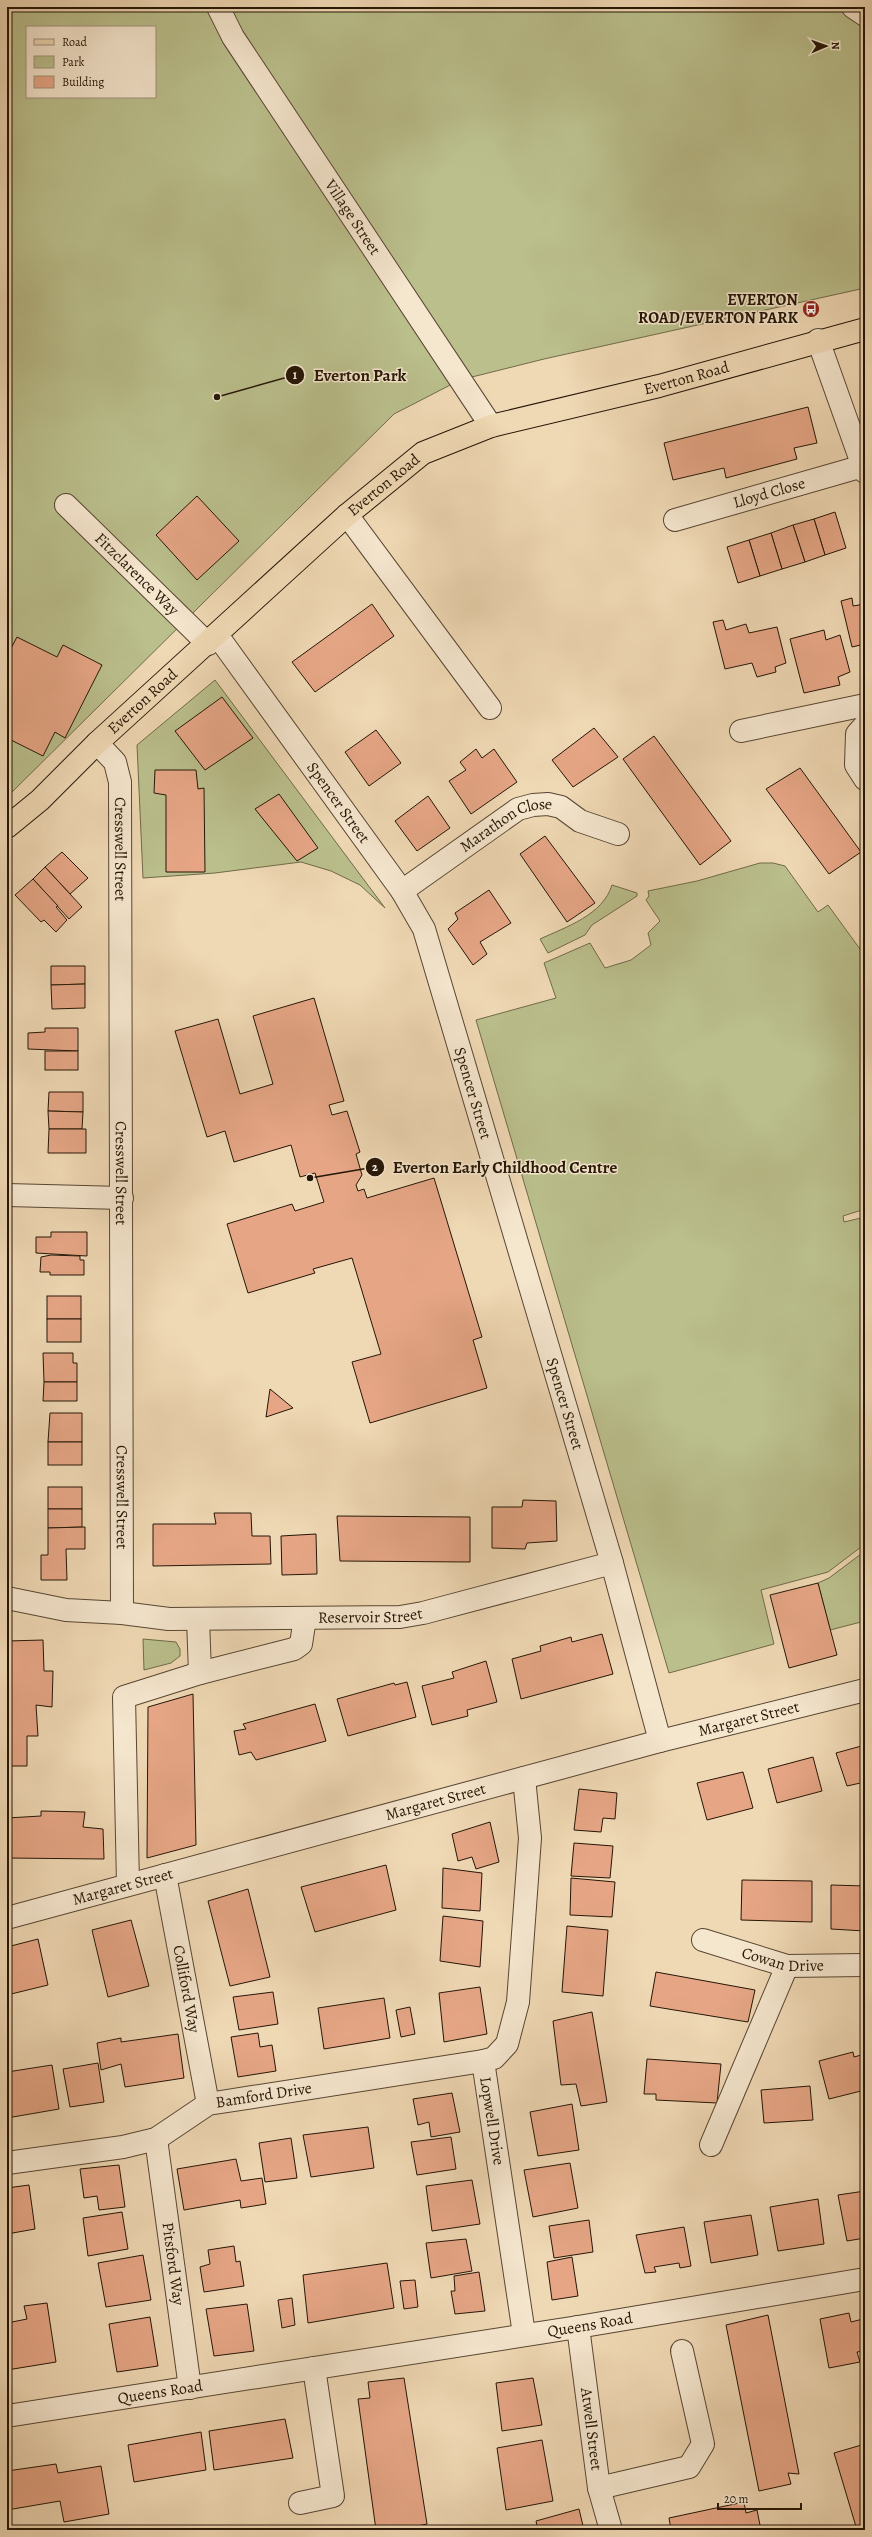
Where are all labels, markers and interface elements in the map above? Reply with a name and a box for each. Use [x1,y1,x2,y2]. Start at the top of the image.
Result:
legend [26,26,156,98]
north arrow [806,26,846,66]
text: Road [62,34,88,50]
text: N [828,41,843,50]
text: Park [62,54,85,70]
text: Building [62,74,104,90]
street label: Village Street [319,174,386,260]
place label: EVERTON ROAD/EVERTON PARK [638,289,798,329]
bus stop icon: EVERTON ROAD/EVERTON PARK [801,299,821,319]
street label: Everton Road [641,356,732,400]
callout: Everton Park [285,360,414,389]
text: Everton Park [314,364,406,387]
text: 1 [293,367,298,383]
street label: Everton Road [343,449,425,521]
street label: Lloyd Close [731,472,808,514]
street label: Fitzclarence Way [90,528,184,621]
street label: Everton Road [103,663,183,739]
street label: Spencer Street [301,758,375,848]
street label: Marathon Close [455,793,555,858]
street label: Cresswell Street [109,797,131,901]
street label: Spencer Street [449,1044,497,1142]
street label: Cresswell Street [110,1121,132,1225]
callout: Everton Early Childhood Centre [365,1153,625,1182]
text: Everton Early Childhood Centre [393,1156,617,1179]
text: 2 [372,1159,378,1175]
street label: Spencer Street [541,1355,589,1453]
street label: Cresswell Street [111,1445,133,1549]
street label: Reservoir Street [318,1602,424,1629]
street label: Margaret Street [696,1696,801,1742]
street label: Margaret Street [383,1778,488,1826]
street label: Margaret Street [70,1862,176,1911]
street label: Cowan Drive [739,1942,824,1977]
street label: Colliford Way [167,1943,206,2035]
street label: Lopwell Drive [474,2075,510,2167]
street label: Bamford Drive [214,2077,313,2114]
street label: Pitsford Way [156,2221,190,2308]
street label: Queens Road [546,2307,635,2343]
street label: Queens Road [116,2375,205,2410]
street label: Atwell Street [575,2385,608,2472]
scale bar [718,2485,801,2511]
text: 20 m [724,2491,748,2507]

